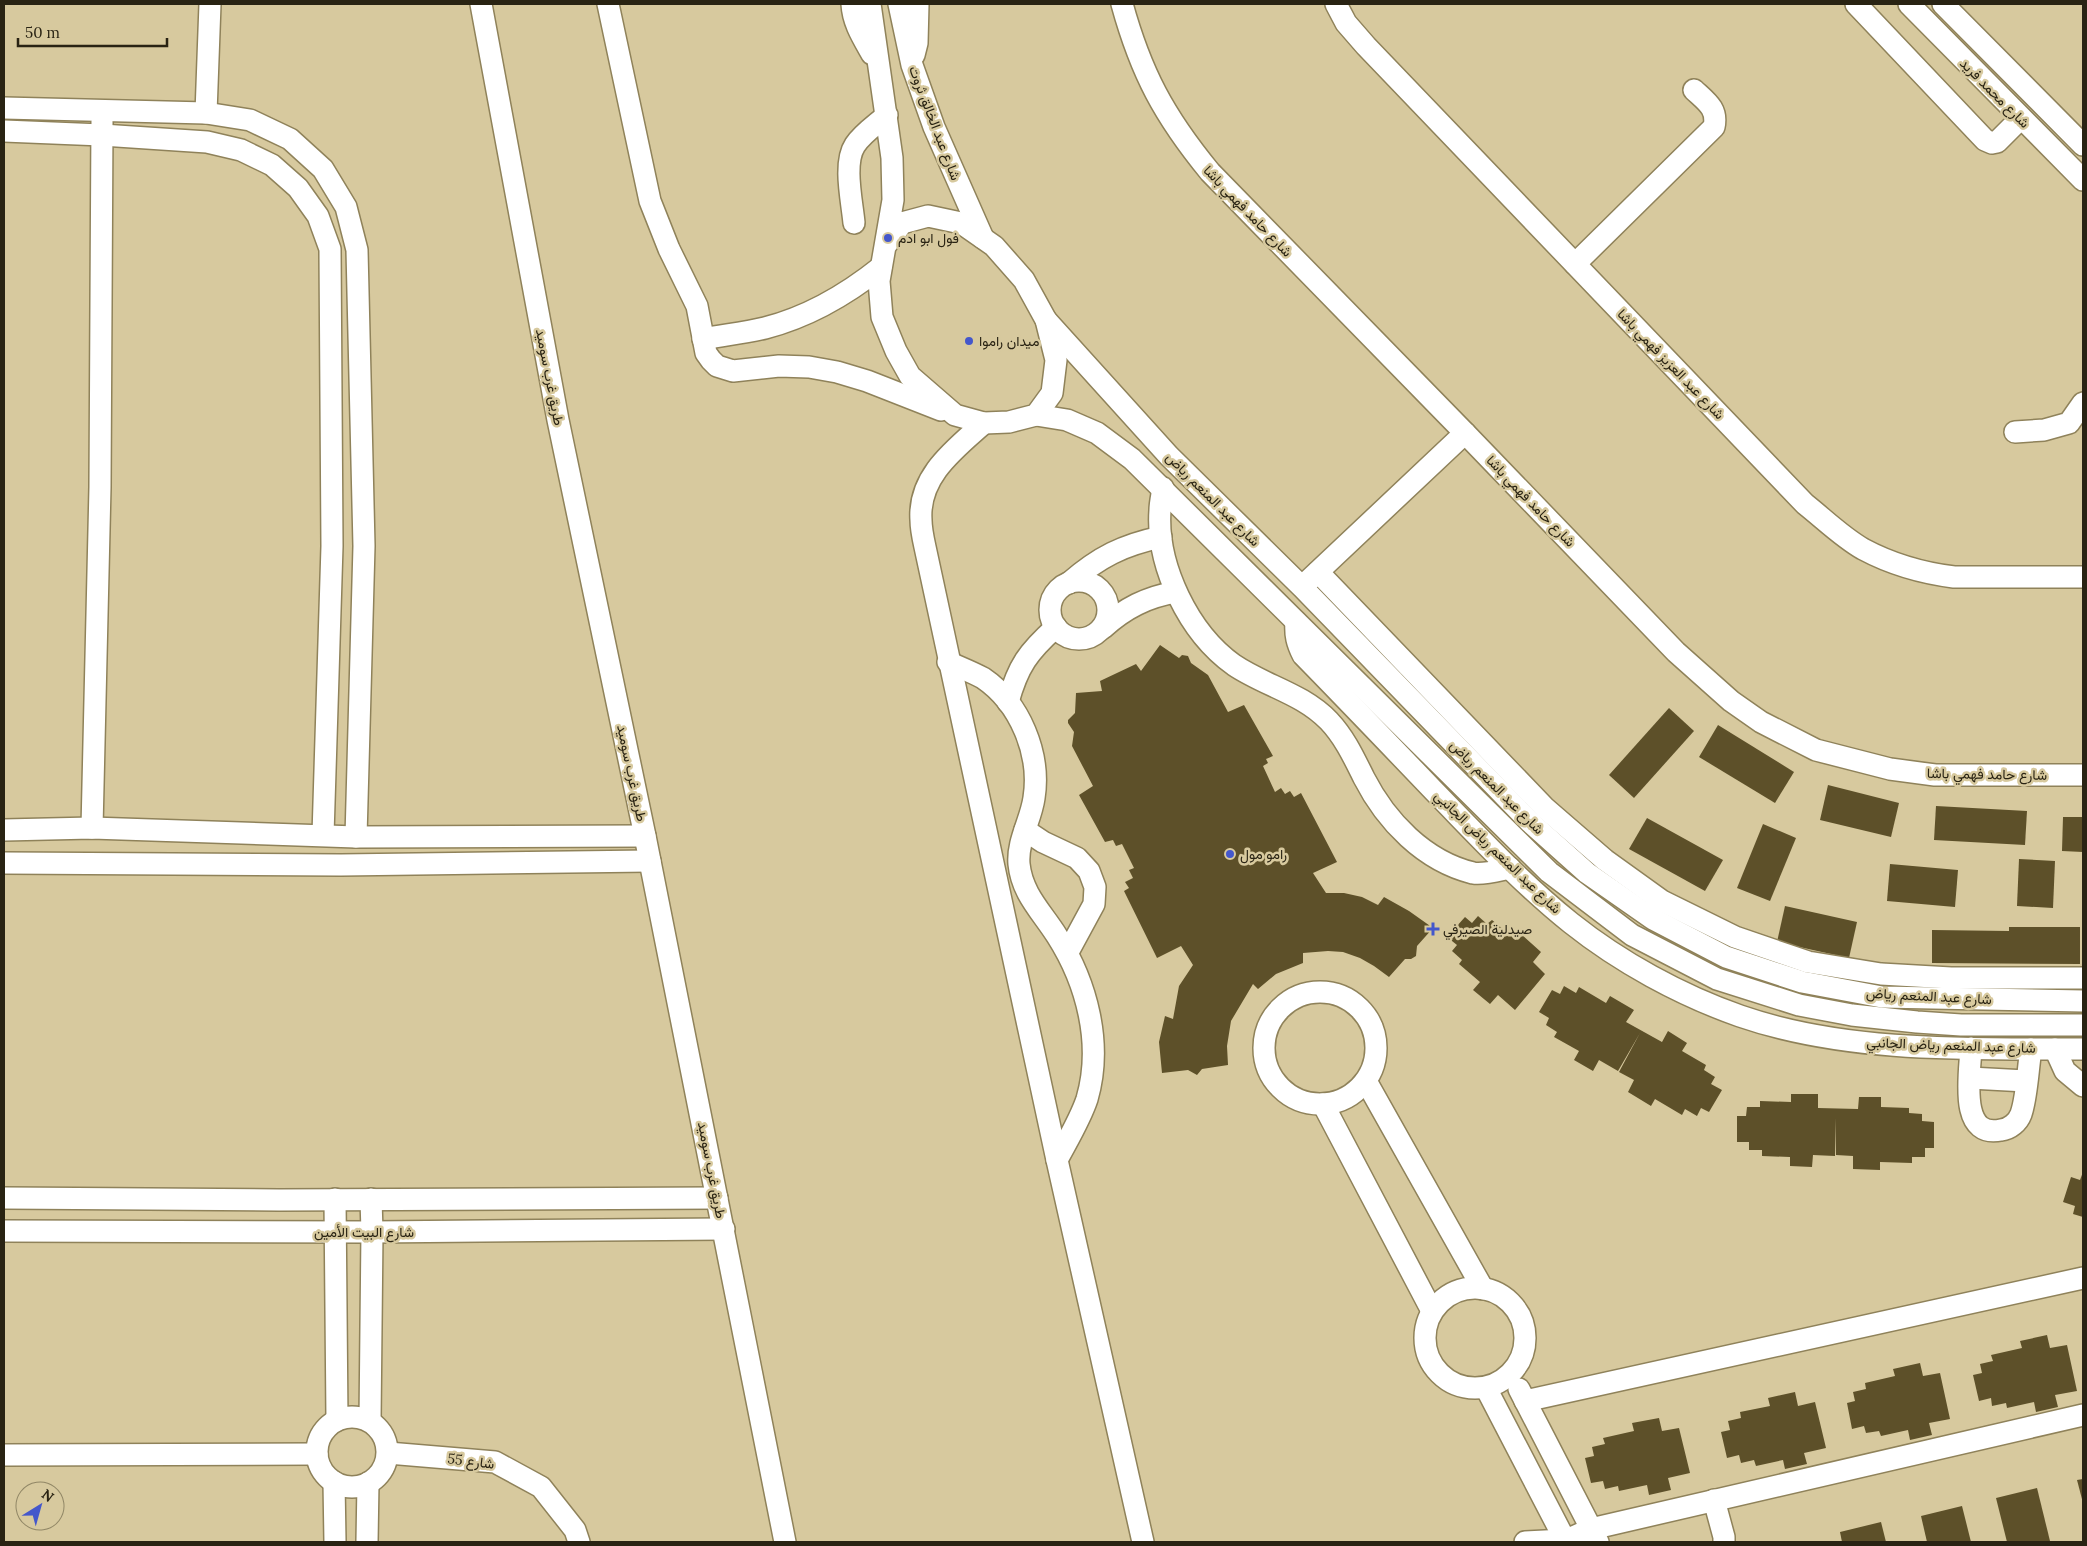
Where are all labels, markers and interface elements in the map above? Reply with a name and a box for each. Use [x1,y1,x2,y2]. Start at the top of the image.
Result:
scale bar [18,15,166,47]
text: 50 m [25,23,60,42]
street label: شارع محمد فريد [1955,54,2034,133]
street label: شارع عبد الخالق ثروت [903,63,965,183]
street label: شارع حامد فهمي باشا [1198,161,1296,263]
place label: فول ابو ادم [898,229,959,248]
marker: فول ابو ادم [882,232,894,244]
street label: شارع عبد العزيز فهمي باشا [1611,305,1728,425]
street label: طريق غرب سوميد [532,327,568,427]
place label: ميدان راموا [979,332,1039,350]
marker: ميدان راموا [963,335,975,347]
street label: شارع عبد المنعم رياض [1161,448,1264,551]
street label: شارع حامد فهمي باشا [1481,451,1579,553]
street label: طريق غرب سوميد [613,723,651,823]
street label: شارع عبد المنعم رياض [1445,736,1548,839]
street label: شارع حامد فهمي باشا [1927,764,2047,787]
street label: شارع عبد المنعم رياض الجانبي [1429,787,1565,919]
place label: رامو مول [1240,845,1287,864]
marker: رامو مول [1224,848,1236,860]
place label: صيدلية الصيرفي [1443,920,1532,941]
marker: صيدلية الصيرفي [1427,923,1439,935]
street label: شارع عبد المنعم رياض [1866,984,1992,1010]
street label: شارع عبد المنعم رياض الجانبي [1866,1033,2036,1060]
street label: طريق غرب سوميد [694,1120,730,1220]
street label: شارع البيت الأمين [314,1223,414,1243]
street label: شارع 55 [446,1449,495,1475]
north arrow [15,1481,65,1531]
text: N [38,1485,58,1506]

